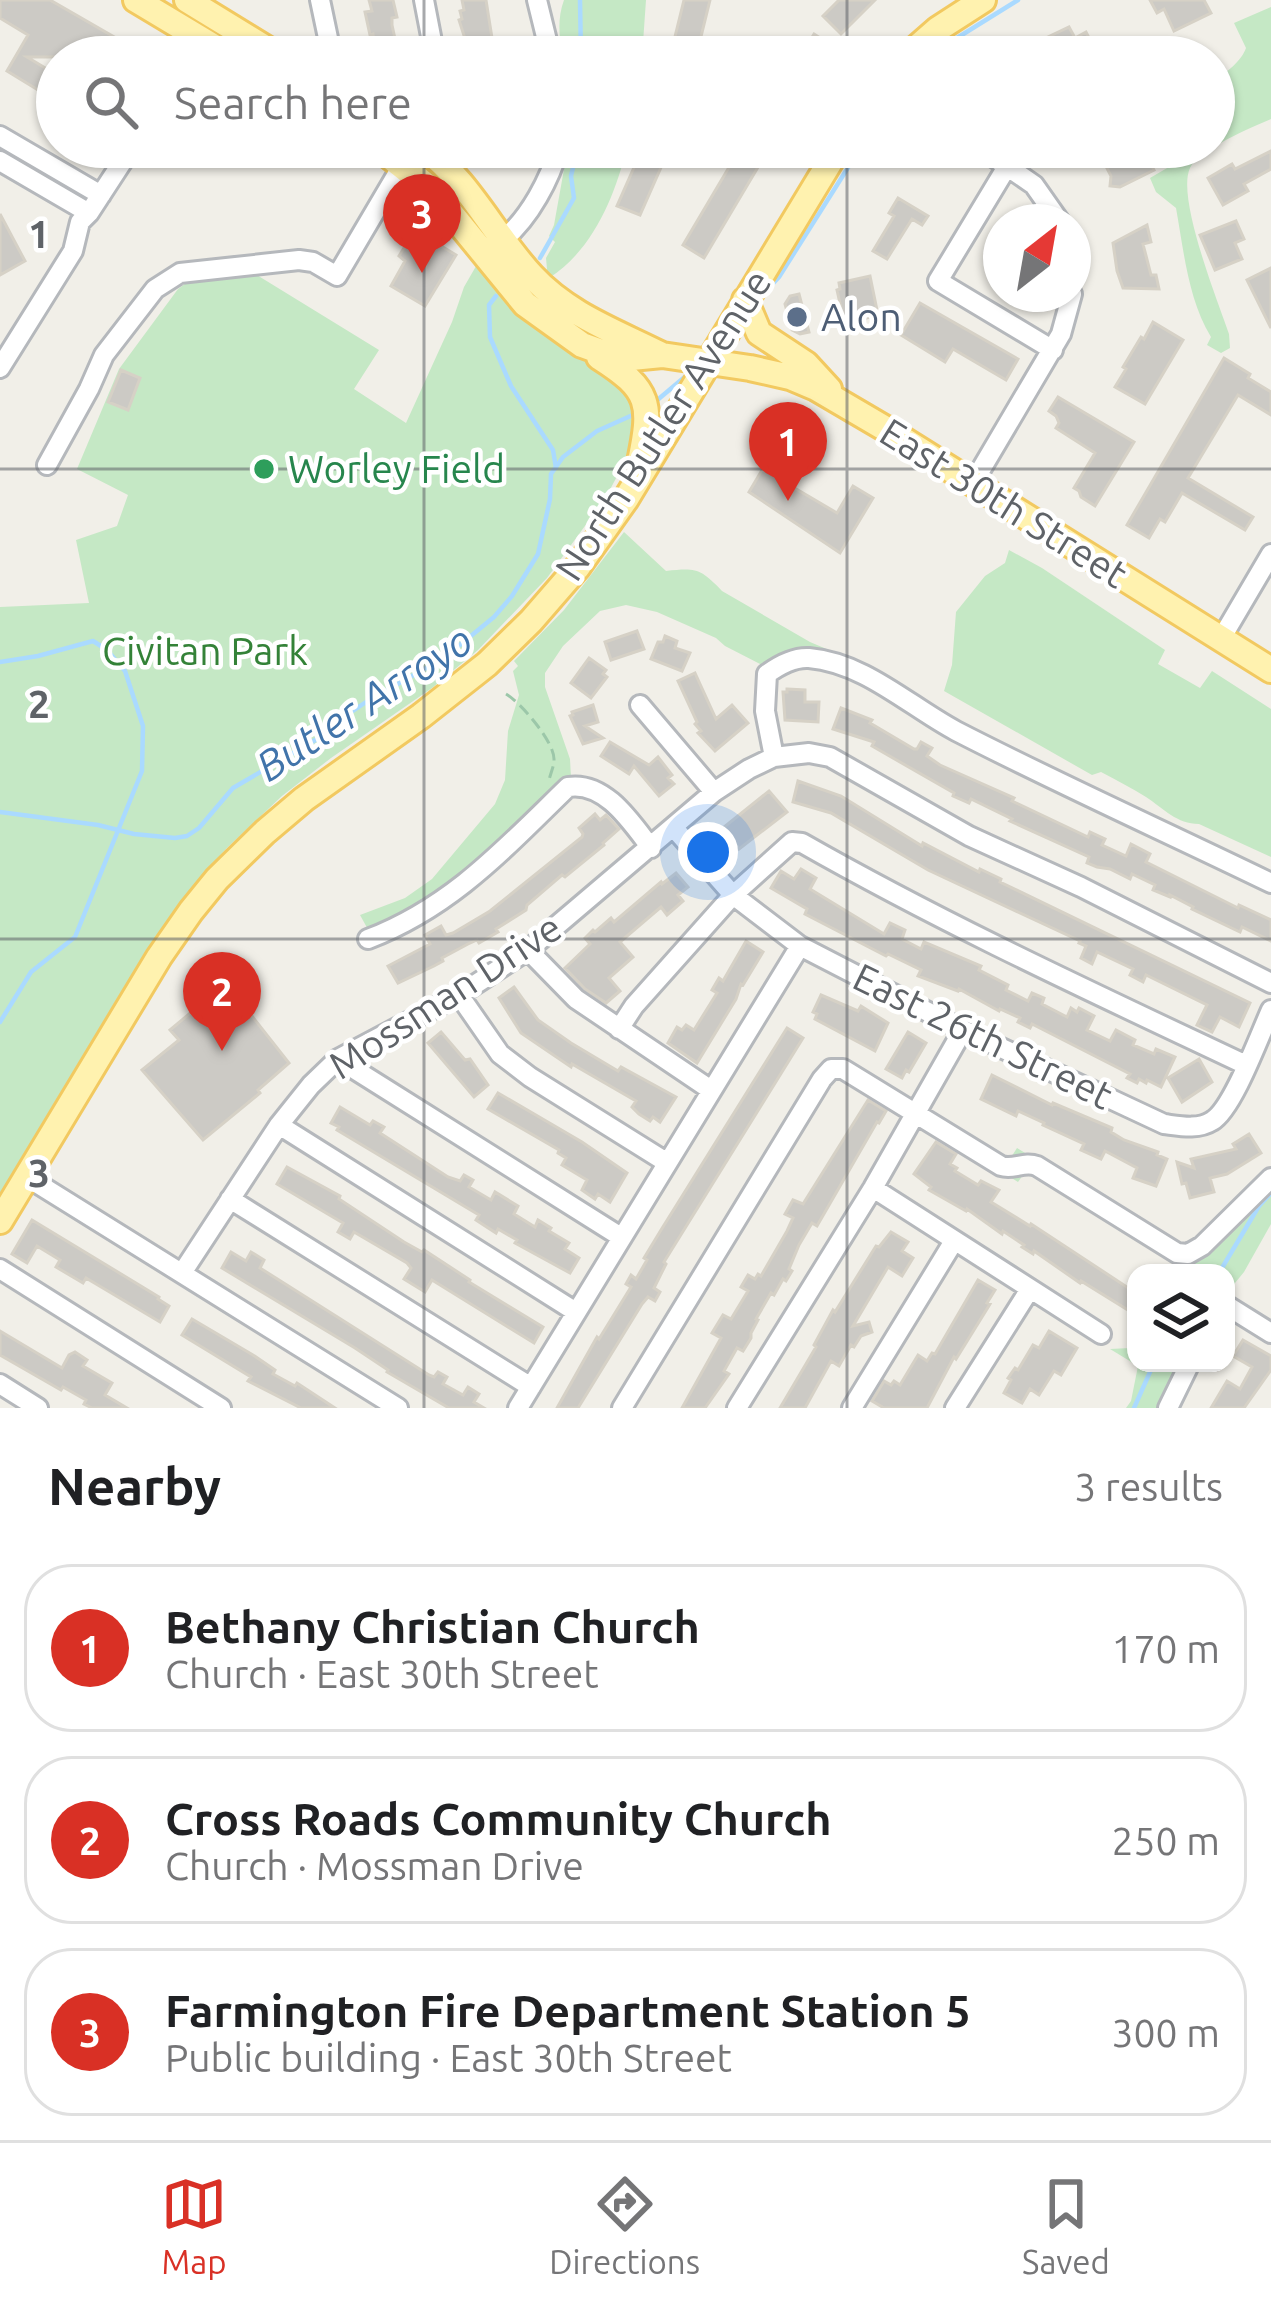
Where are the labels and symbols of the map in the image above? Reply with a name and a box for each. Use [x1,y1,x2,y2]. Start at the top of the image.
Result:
pin: 3 [383,174,461,273]
north arrow [983,204,1091,312]
text: 1 [28,212,50,255]
street label: North Butler Avenue [546,262,779,588]
place label: Alon [821,295,902,338]
marker: Alon [784,304,810,330]
pin: 1 [749,402,827,501]
street label: East 30th Street [873,409,1135,596]
place label: Worley Field [288,447,505,490]
marker: Worley Field [251,456,277,482]
water label: Butler Arroyo [247,615,480,790]
park label: Civitan Park [102,629,308,672]
text: 2 [28,682,50,725]
your location [678,822,738,882]
street label: Mossman Drive [321,905,569,1087]
pin: 2 [183,952,261,1051]
street label: East 26th Street [847,954,1120,1117]
text: 3 [28,1151,50,1194]

